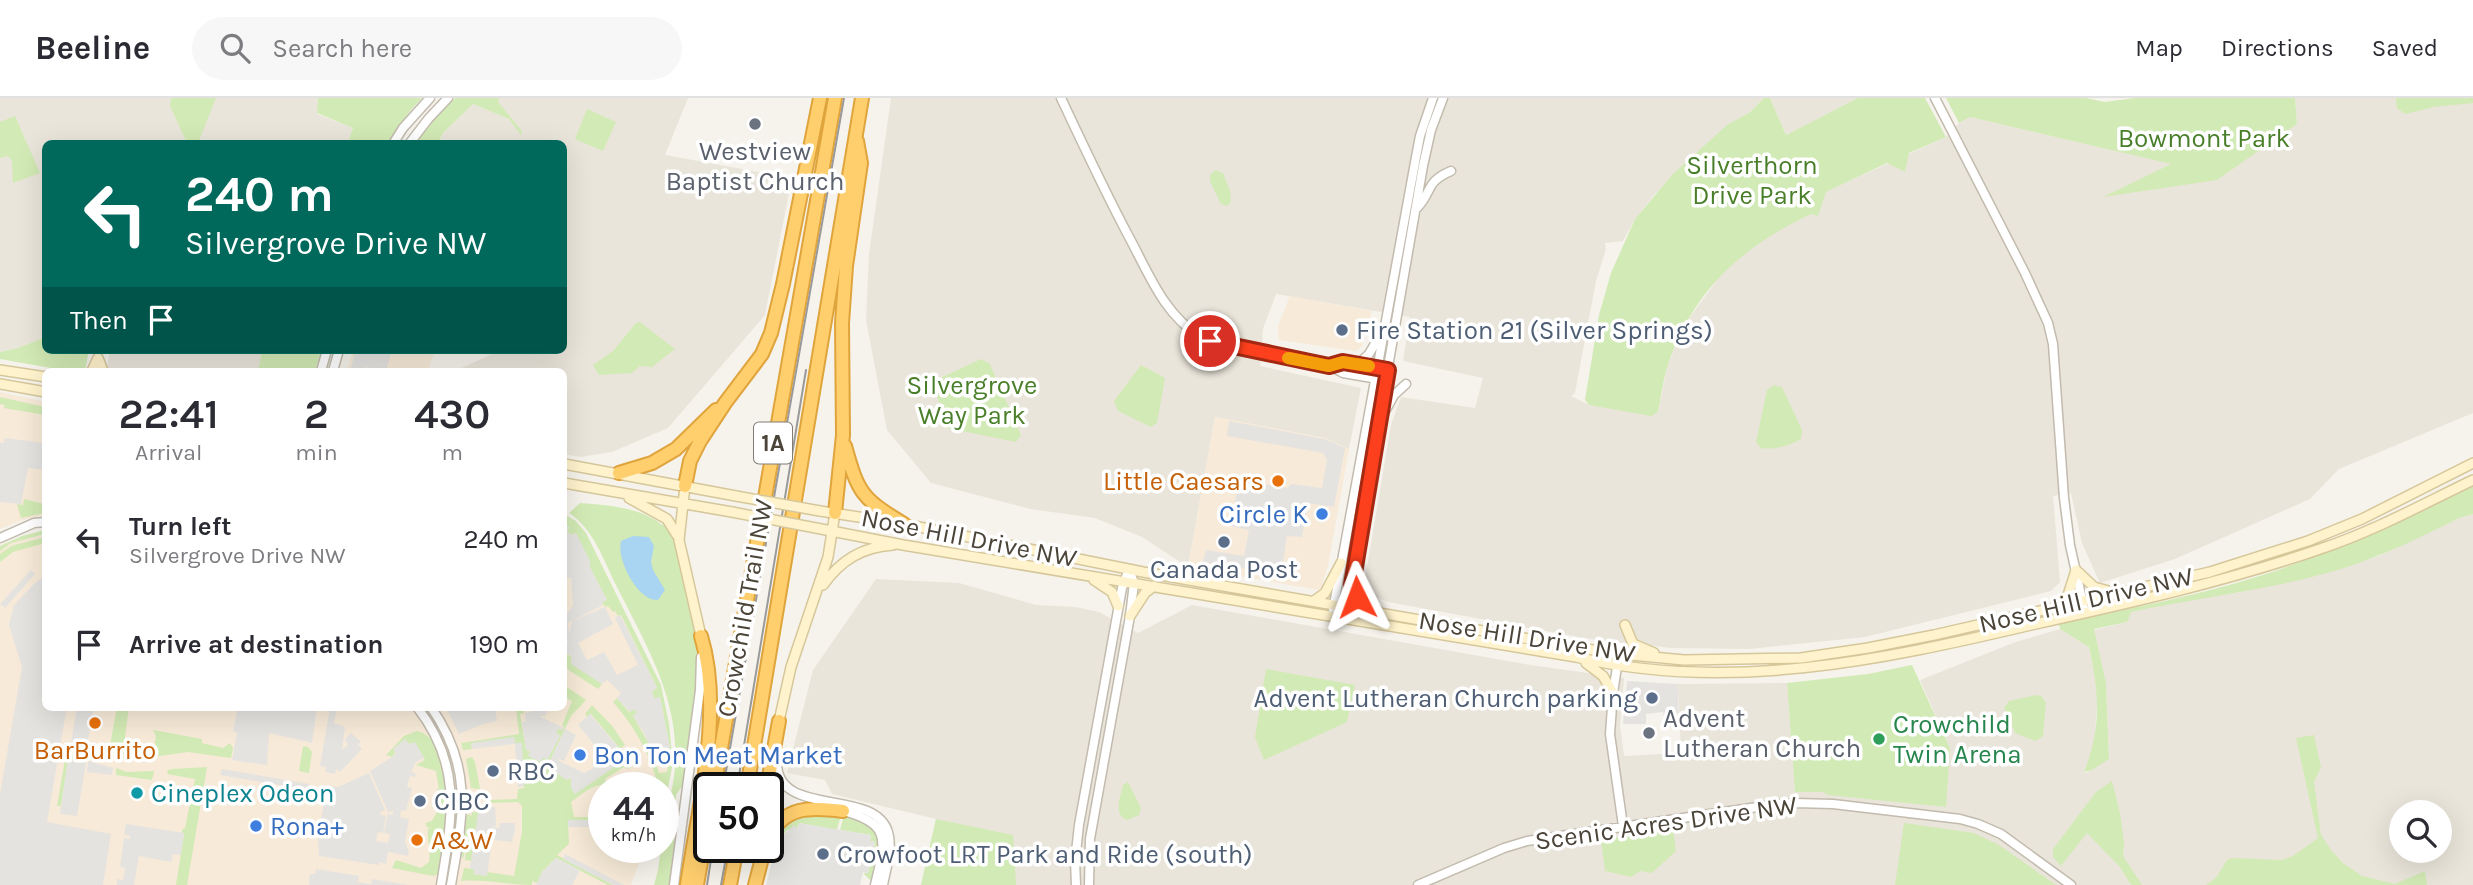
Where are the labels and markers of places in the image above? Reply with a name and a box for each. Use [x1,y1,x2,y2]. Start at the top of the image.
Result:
marker: Westview Baptist Church [747,116,763,132]
place label: Westview Baptist Church [666,136,844,197]
pin [1180,311,1240,371]
place label: Fire Station 21 (Silver Springs) [1356,315,1713,346]
marker: Fire Station 21 (Silver Springs) [1334,322,1350,338]
place label: Little Caesars [1103,466,1264,497]
marker: Little Caesars [1270,473,1286,489]
place label: Circle K [1219,499,1308,530]
marker: Circle K [1314,506,1330,522]
marker: Canada Post [1216,534,1232,550]
place label: Canada Post [1150,554,1298,585]
place label: Advent Lutheran Church parking [1254,683,1638,714]
marker: Advent Lutheran Church parking [1644,690,1660,706]
place label: Advent Lutheran Church [1663,703,1861,764]
place label: Crowchild Twin Arena [1893,709,2022,770]
marker: BarBurrito [87,715,103,731]
marker: Advent Lutheran Church [1641,725,1657,741]
marker: Crowchild Twin Arena [1871,731,1887,747]
place label: BarBurrito [34,735,156,766]
place label: Bon Ton Meat Market [594,740,843,771]
marker: Bon Ton Meat Market [572,747,588,763]
place label: RBC [507,756,555,787]
marker: RBC [485,763,501,779]
place label: Cineplex Odeon [151,778,334,809]
marker: Cineplex Odeon [129,785,145,801]
place label: CIBC [434,786,489,817]
marker: CIBC [412,793,428,809]
place label: Rona+ [270,811,344,842]
marker: Rona+ [248,818,264,834]
place label: A&W [431,825,493,856]
marker: A&W [409,832,425,848]
place label: Crowfoot LRT Park and Ride (south) [837,839,1253,870]
marker: Crowfoot LRT Park and Ride (south) [815,846,831,862]

